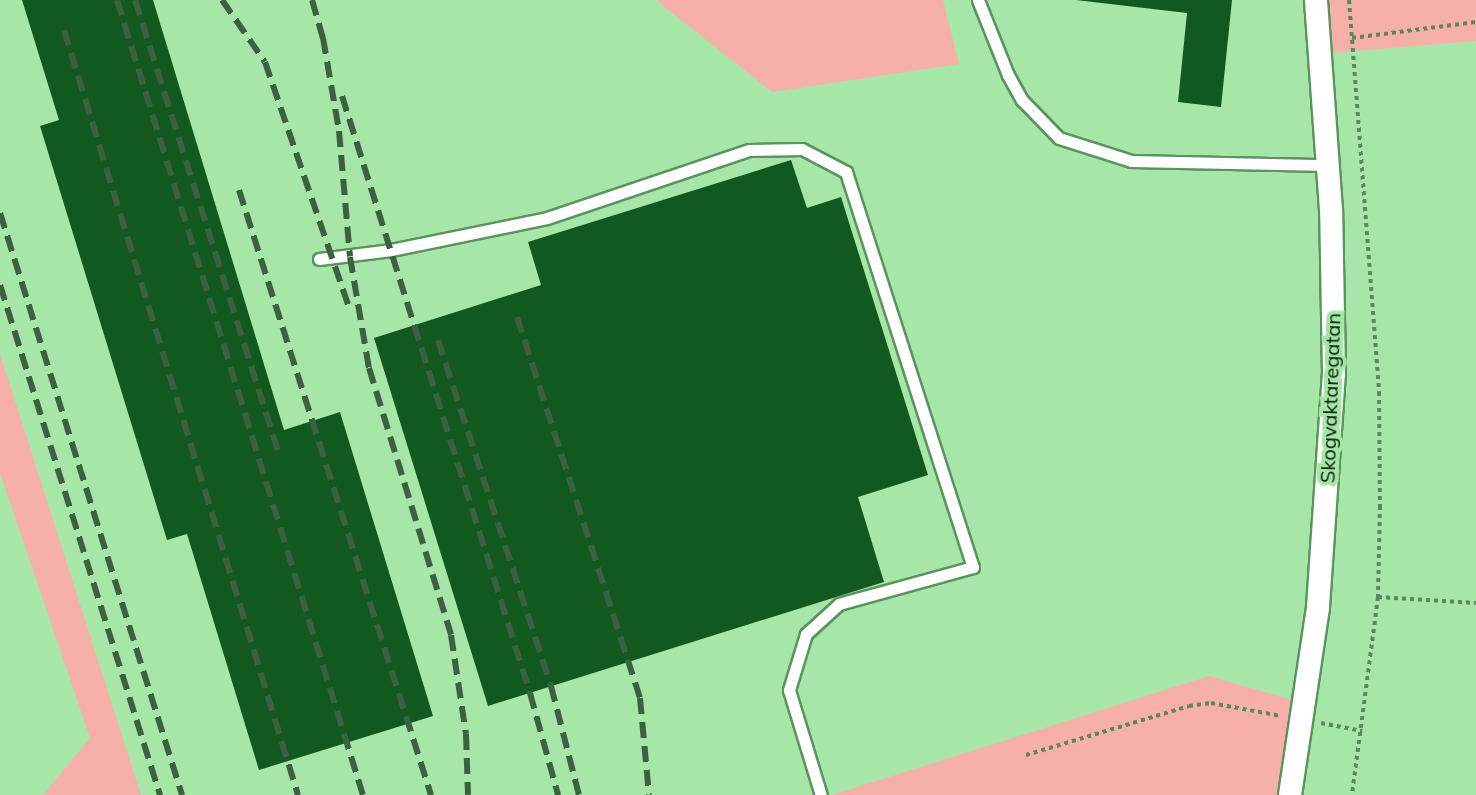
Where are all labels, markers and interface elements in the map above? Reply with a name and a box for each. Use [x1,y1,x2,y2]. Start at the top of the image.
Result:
street label: Skogvaktaregatan [1315,313,1345,483]

